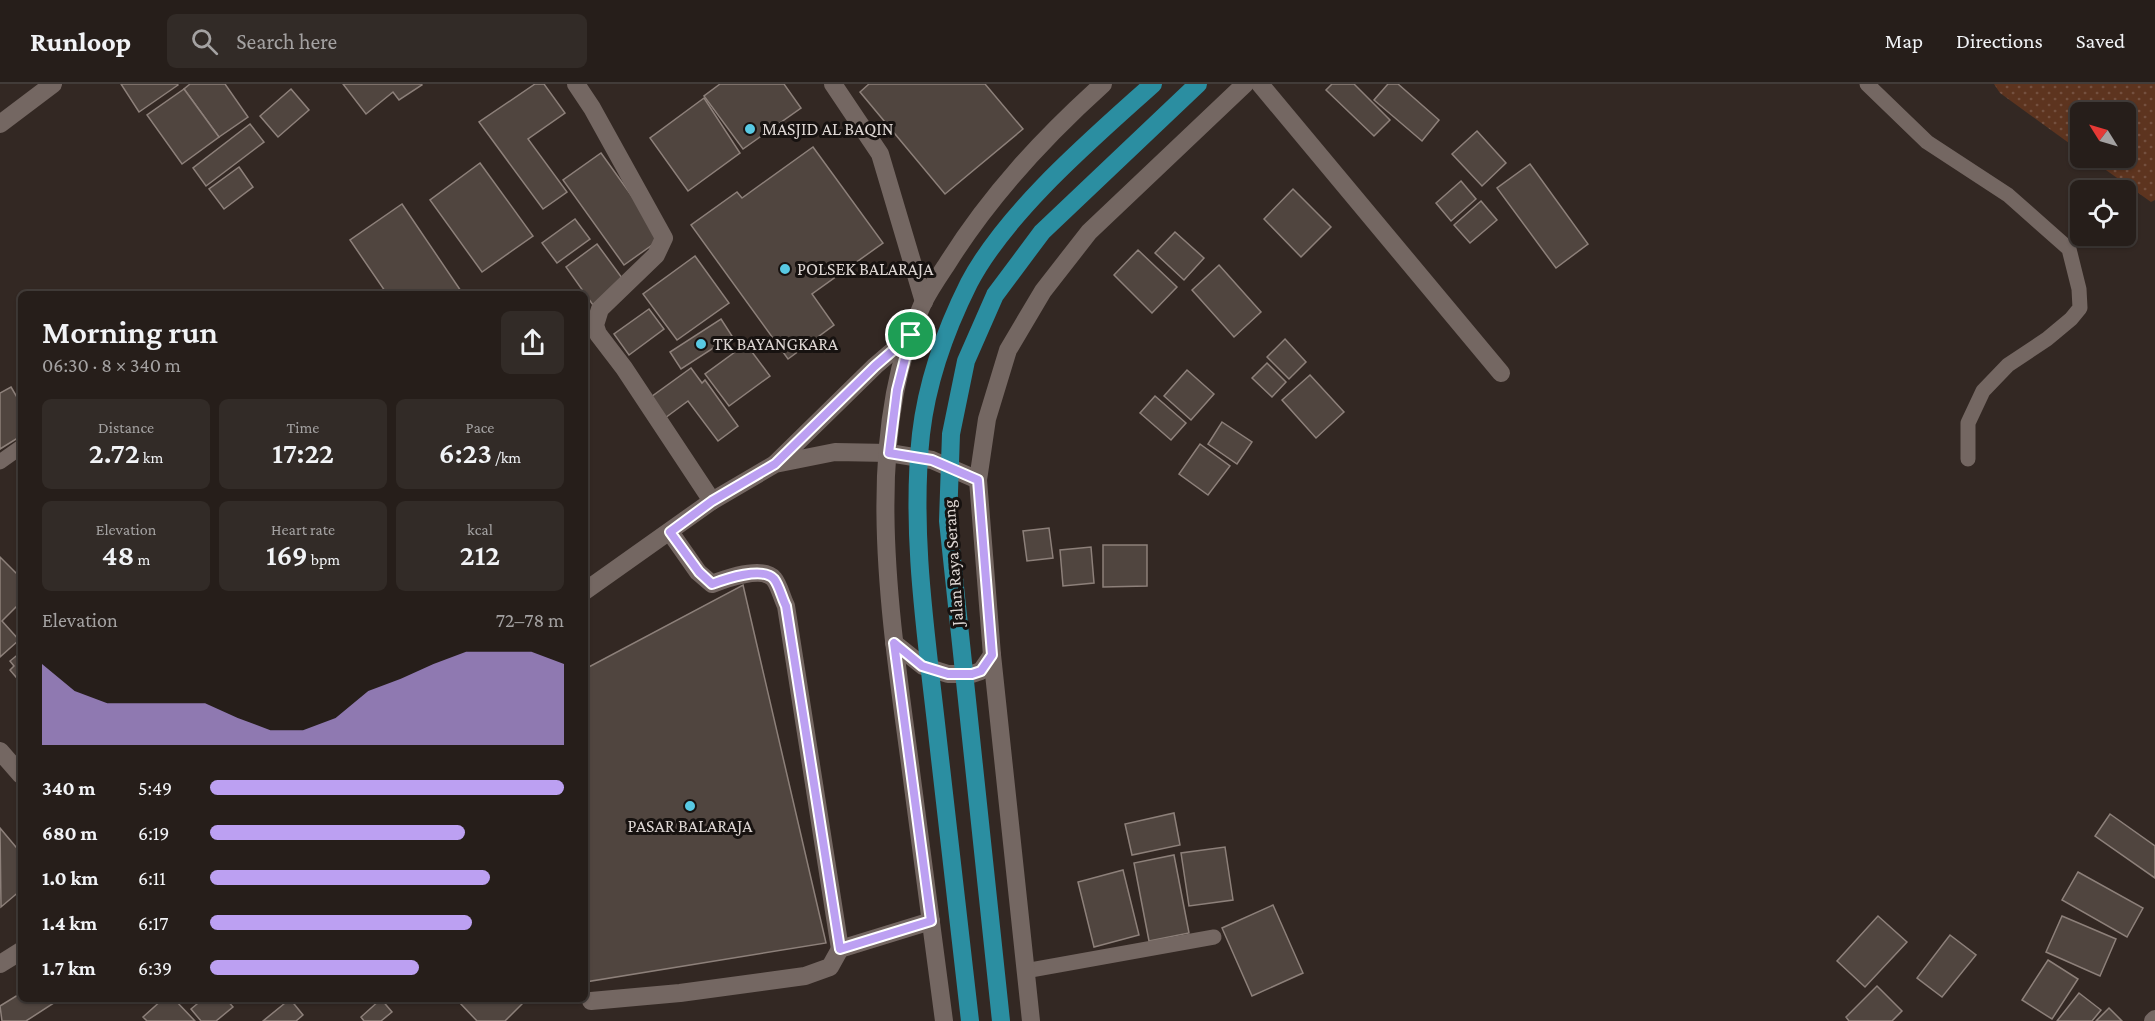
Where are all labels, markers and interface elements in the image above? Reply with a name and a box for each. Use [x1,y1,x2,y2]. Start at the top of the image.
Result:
search box [167,14,587,68]
icon: search [188,25,221,58]
text: Runloop [30,26,131,57]
text: Search here [236,29,337,54]
text: Map [1885,29,1923,53]
text: Directions [1956,29,2043,53]
text: Saved [2076,29,2125,53]
north arrow [2070,102,2136,168]
map controls [2070,102,2136,246]
place label: MASJID AL BAQIN [762,119,894,139]
marker: MASJID AL BAQIN [743,122,757,136]
button: locate [2070,180,2136,246]
place label: POLSEK BALARAJA [797,259,934,279]
marker: POLSEK BALARAJA [778,262,792,276]
pin [885,309,936,360]
button: share [501,311,564,374]
text: Morning run [42,313,218,350]
icon: arrive [894,318,927,351]
place label: TK BAYANGKARA [713,334,839,354]
marker: TK BAYANGKARA [694,337,708,351]
text: 06:30 · 8 × 340 m [42,354,181,376]
text: Distance [98,419,154,436]
text: Time [287,419,319,436]
text: Pace [466,419,494,436]
text: 2.72 [89,436,140,469]
text: 17:22 [272,436,334,469]
text: 6:23 [439,436,492,469]
text: km [140,449,163,466]
text: /km [492,449,521,466]
street label: Jalan Raya Serang [939,499,968,629]
text: Elevation [96,521,156,538]
text: Heart rate [271,521,335,538]
text: kcal [467,521,493,538]
text: 48 [102,538,134,571]
text: 169 [266,538,308,571]
text: 212 [460,538,500,571]
text: m [134,551,150,568]
text: bpm [308,551,340,568]
text: Elevation [42,609,118,631]
text: 72–78 m [496,609,564,631]
text: 340 m [42,777,95,799]
text: 5:49 [138,777,172,799]
marker: PASAR BALARAJA [683,799,697,813]
place label: PASAR BALARAJA [627,816,753,836]
text: 680 m [42,822,98,844]
text: 6:19 [138,822,170,844]
text: 1.0 km [42,867,98,889]
text: 6:11 [138,867,166,889]
text: 1.4 km [42,912,97,934]
text: 6:17 [138,912,169,934]
text: 1.7 km [42,957,96,979]
text: 6:39 [138,957,172,979]

